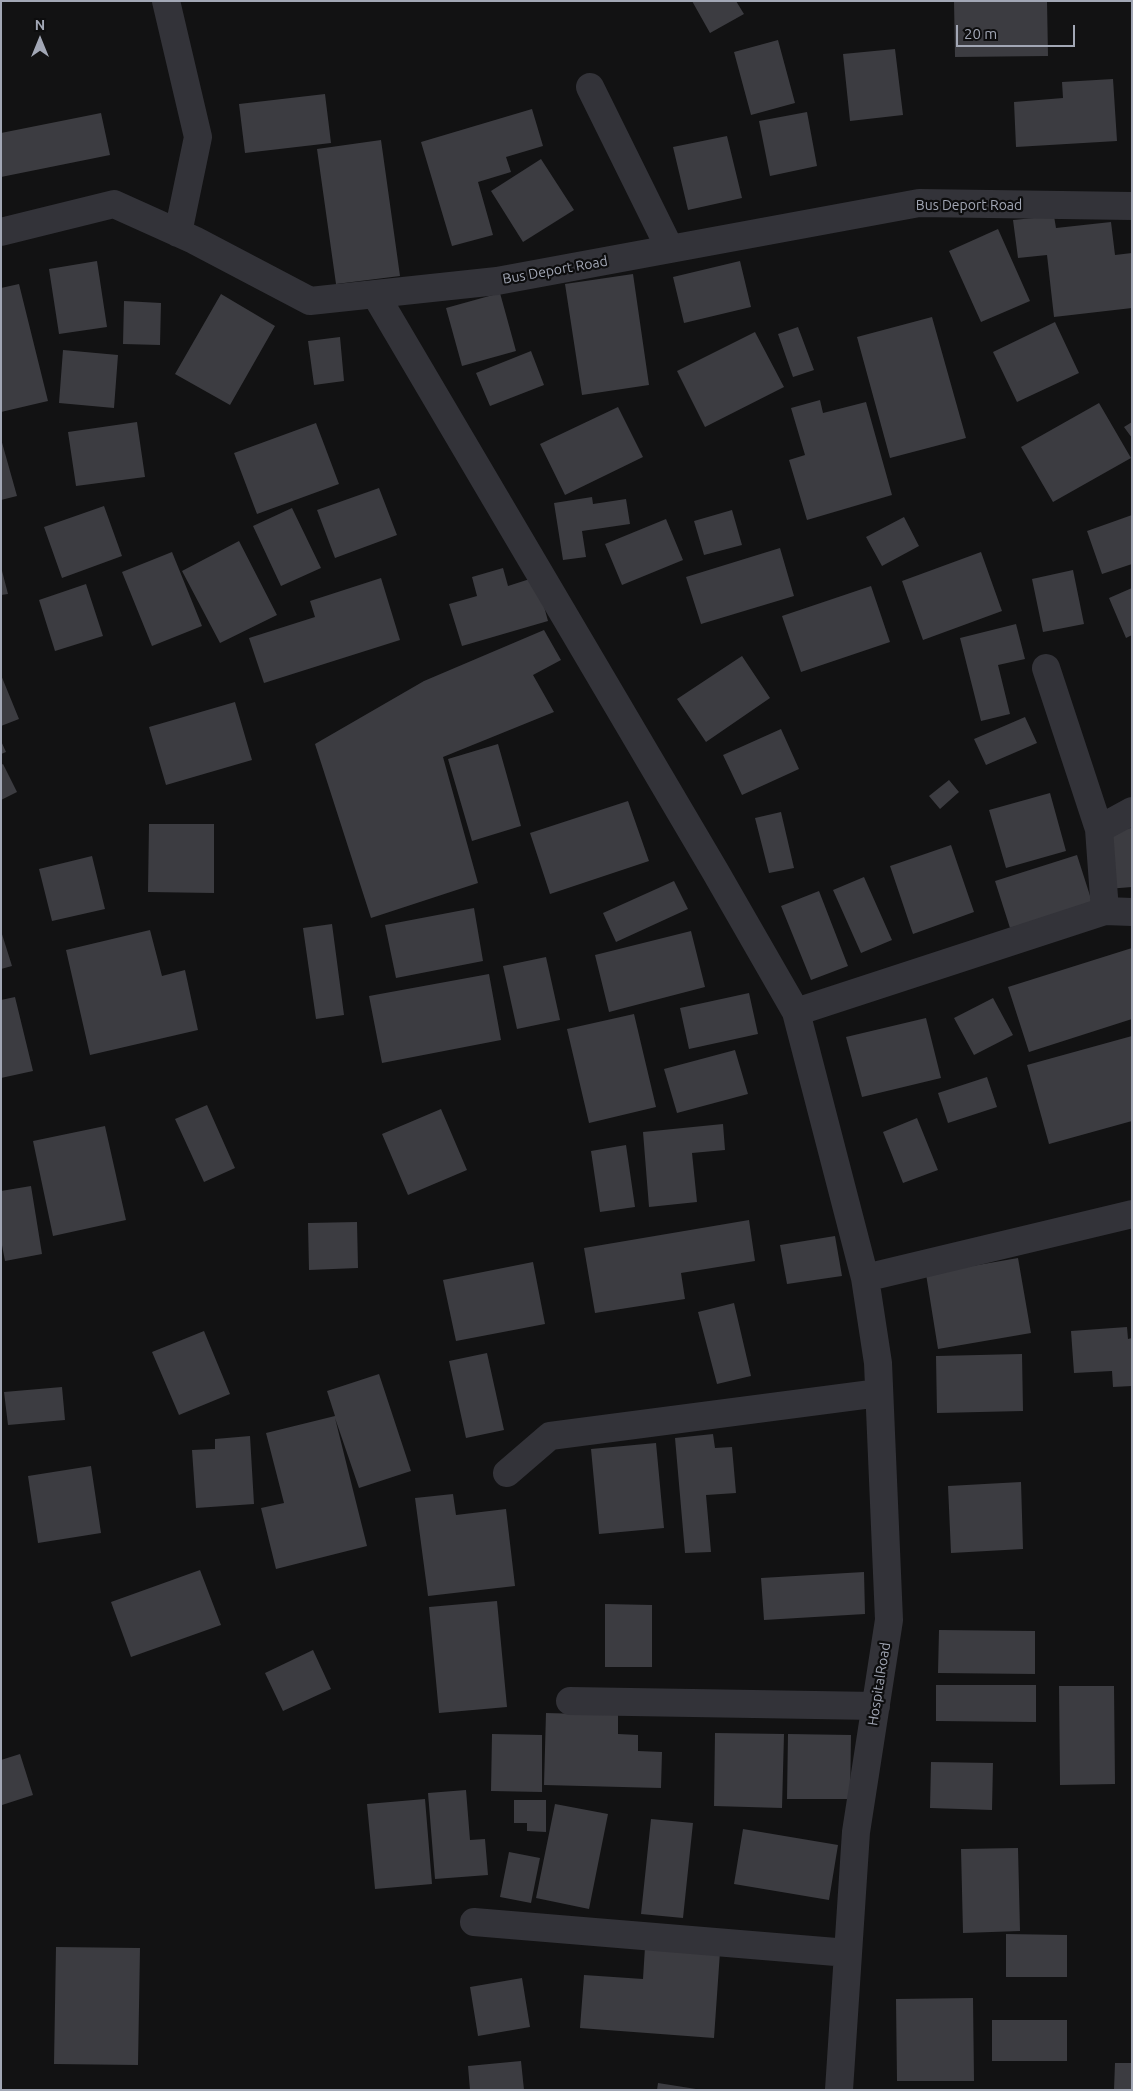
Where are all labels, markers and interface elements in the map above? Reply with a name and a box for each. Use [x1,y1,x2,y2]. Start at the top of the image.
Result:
north arrow [15,15,65,65]
scale bar [958,15,1077,47]
text: N [35,17,45,33]
text: 20 m [964,25,997,42]
street label: Bus Deport Road [916,197,1022,213]
street label: Bus Deport Road [501,252,609,288]
street label: HospitalRoad [864,1641,894,1727]

